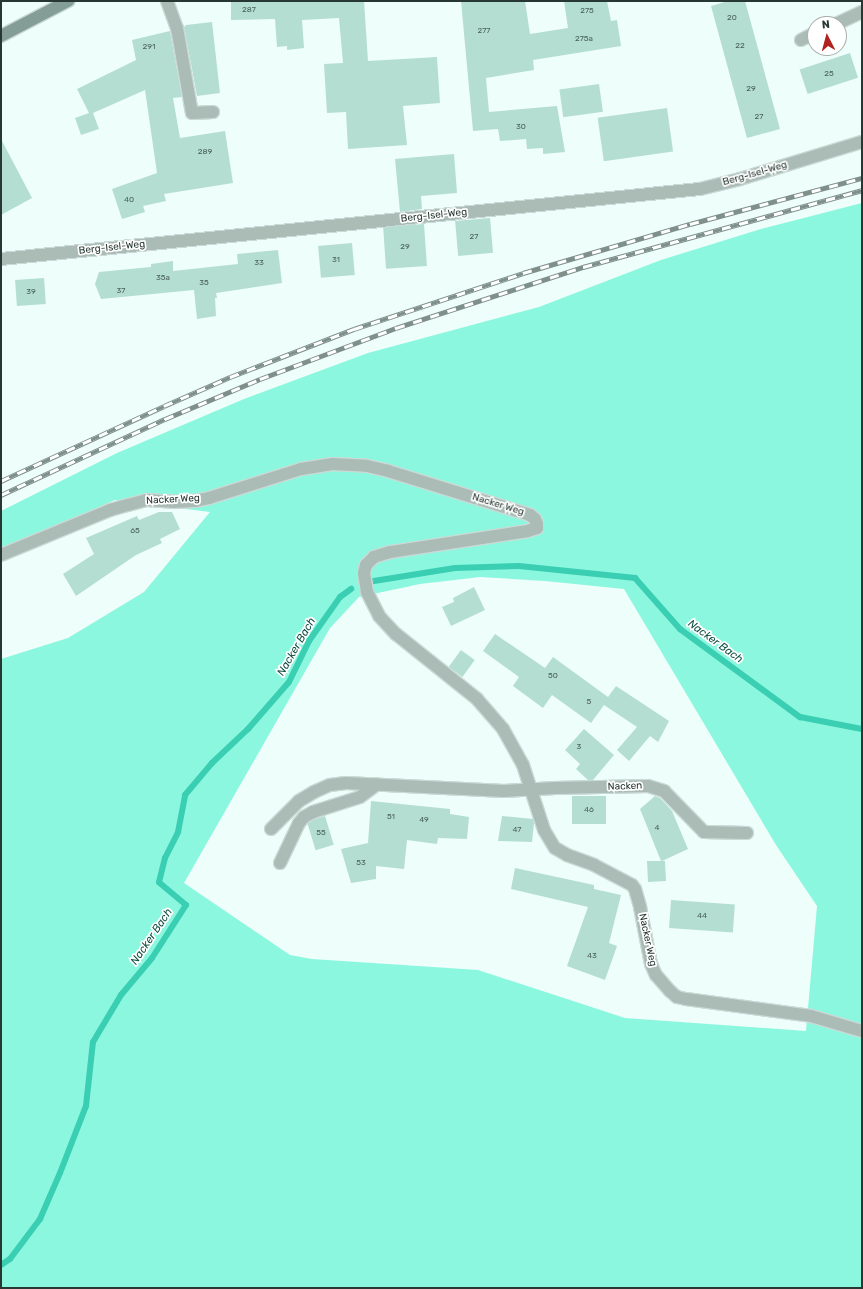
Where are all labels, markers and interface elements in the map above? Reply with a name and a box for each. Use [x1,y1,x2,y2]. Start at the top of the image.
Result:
house number: 287 [242,5,256,15]
house number: 275 [580,6,594,16]
house number: 20 [727,13,737,23]
north arrow [807,16,847,56]
text: N [821,18,830,31]
house number: 277 [478,26,490,36]
house number: 275a [575,34,593,44]
house number: 22 [735,41,745,51]
house number: 291 [143,42,155,52]
house number: 25 [824,69,834,79]
house number: 29 [746,84,756,94]
house number: 27 [755,112,763,122]
house number: 30 [516,122,526,132]
house number: 289 [198,147,212,157]
street label: Berg-Isel-Weg [721,159,789,189]
house number: 40 [124,195,134,205]
street label: Berg-Isel-Weg [400,207,468,225]
house number: 27 [470,232,478,242]
street label: Berg-Isel-Weg [78,239,146,257]
house number: 29 [400,242,410,252]
house number: 31 [332,255,340,265]
house number: 33 [254,258,264,268]
house number: 35a [156,273,170,283]
house number: 35 [199,278,209,288]
house number: 37 [117,286,125,296]
house number: 39 [26,287,36,297]
street label: Nacker Weg [470,491,526,519]
street label: Nacker Weg [146,493,200,507]
house number: 65 [130,526,140,536]
water label: Nacker Bach [275,615,319,679]
water label: Nacker Bach [685,617,745,667]
house number: 50 [548,671,558,681]
house number: 5 [587,697,591,707]
house number: 3 [577,742,581,752]
street label: Nacken [608,780,642,794]
house number: 46 [584,805,594,815]
house number: 51 [387,812,395,822]
house number: 49 [419,815,429,825]
house number: 4 [655,823,659,833]
house number: 47 [513,825,521,835]
house number: 55 [316,828,326,838]
house number: 53 [356,858,366,868]
water label: Nacker Bach [128,906,176,968]
house number: 44 [697,911,707,921]
street label: Nacker Weg [636,912,658,968]
house number: 43 [587,951,597,961]

